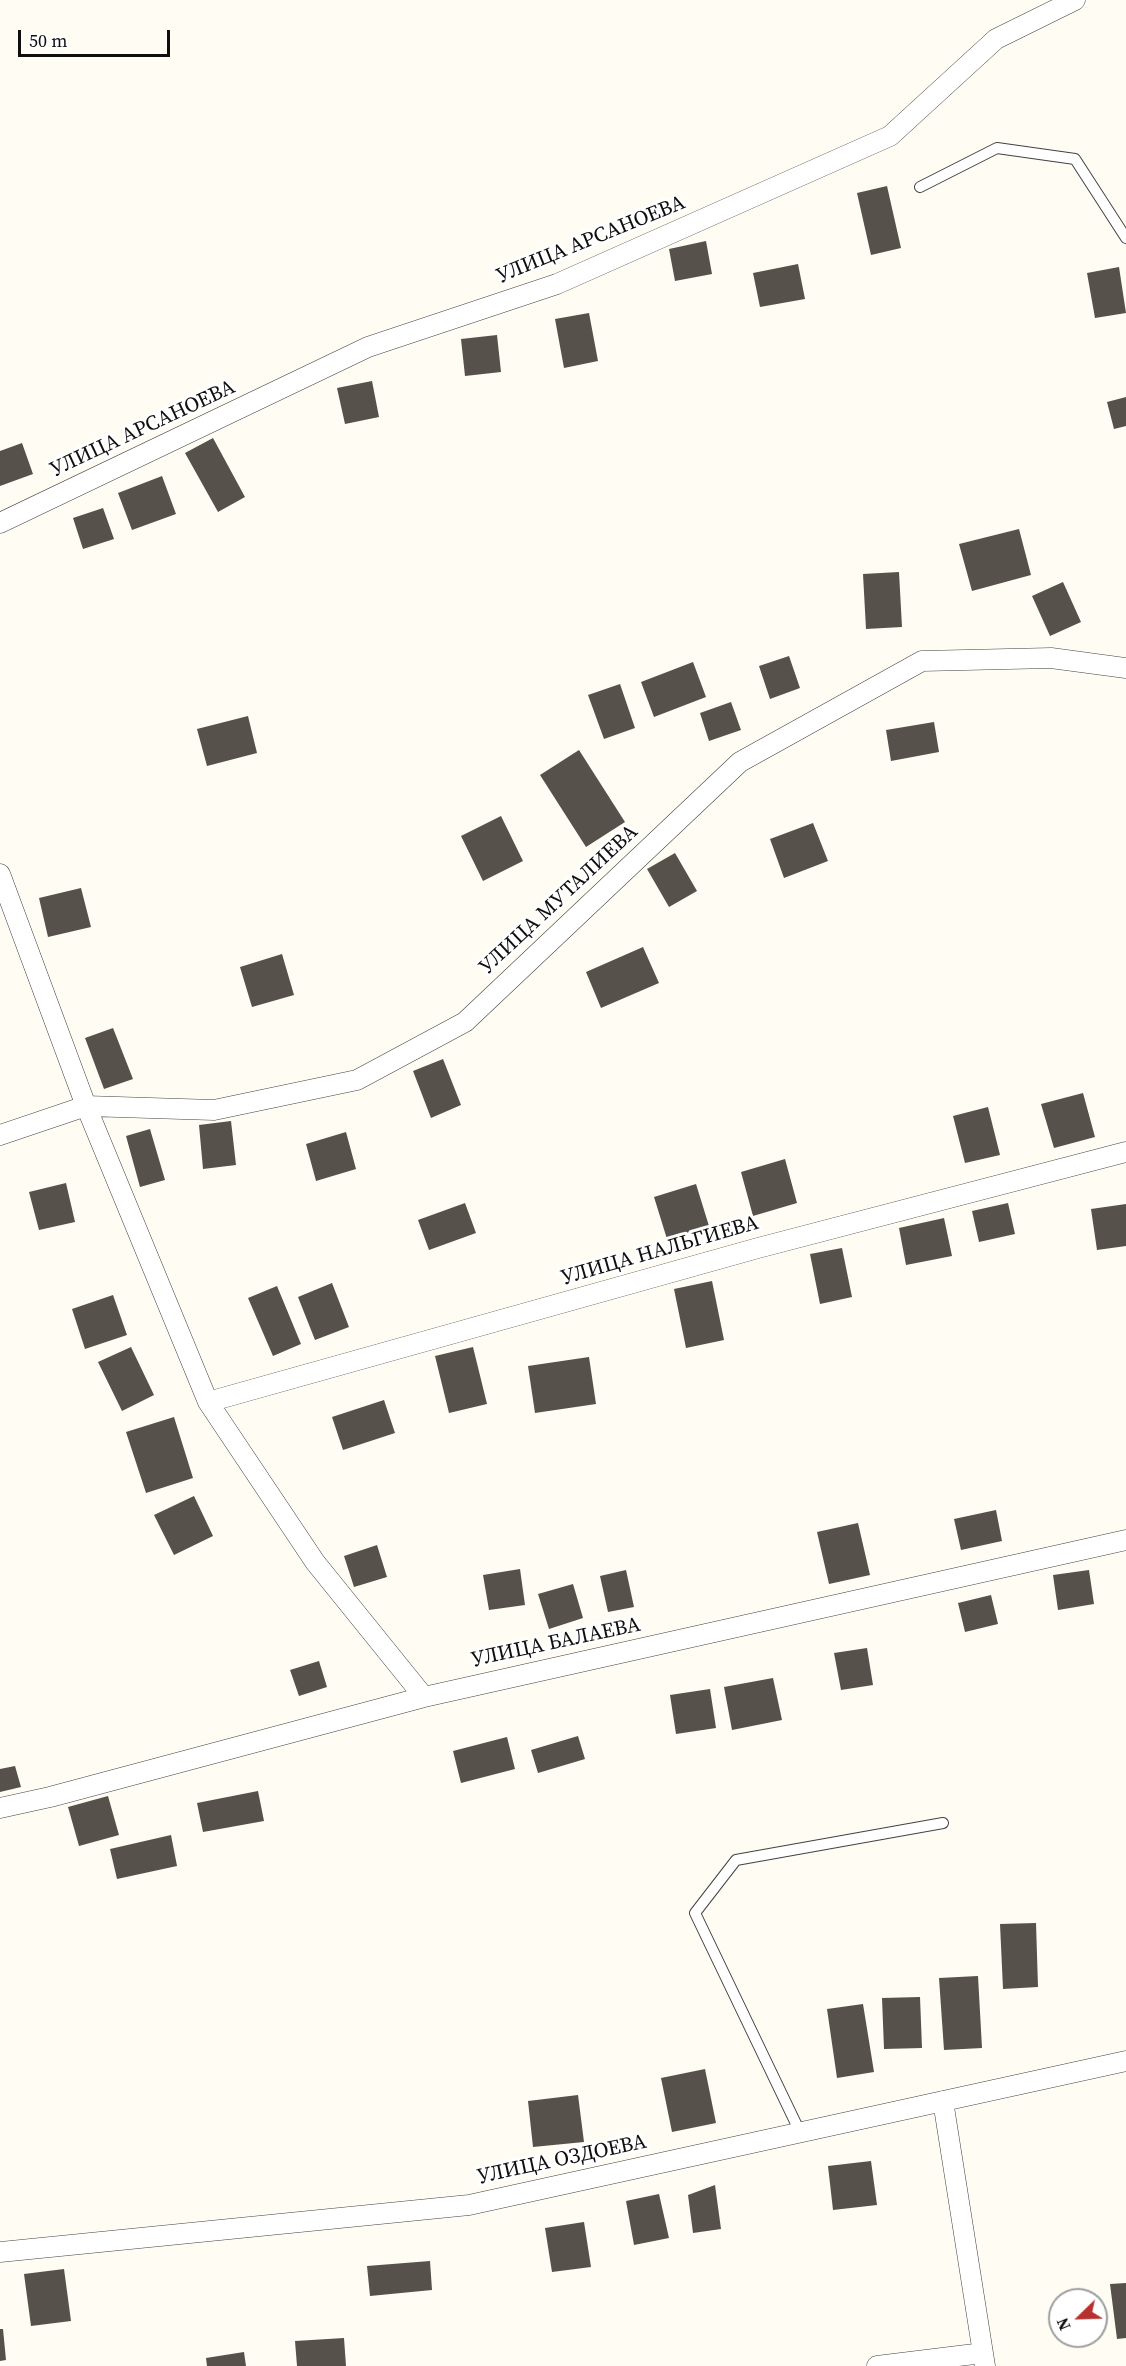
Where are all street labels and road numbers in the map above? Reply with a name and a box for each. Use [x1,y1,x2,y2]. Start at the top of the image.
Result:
street label: УЛИЦА АРСАНОЕВА [493,191,689,289]
street label: УЛИЦА АРСАНОЕВА [46,375,240,483]
street label: УЛИЦА МУТАЛИЕВА [474,820,644,980]
street label: УЛИЦА НАЛЬГИЕВА [558,1211,762,1291]
street label: УЛИЦА БАЛАЕВА [469,1613,643,1673]
street label: УЛИЦА ОЗДОЕВА [475,2130,649,2190]

